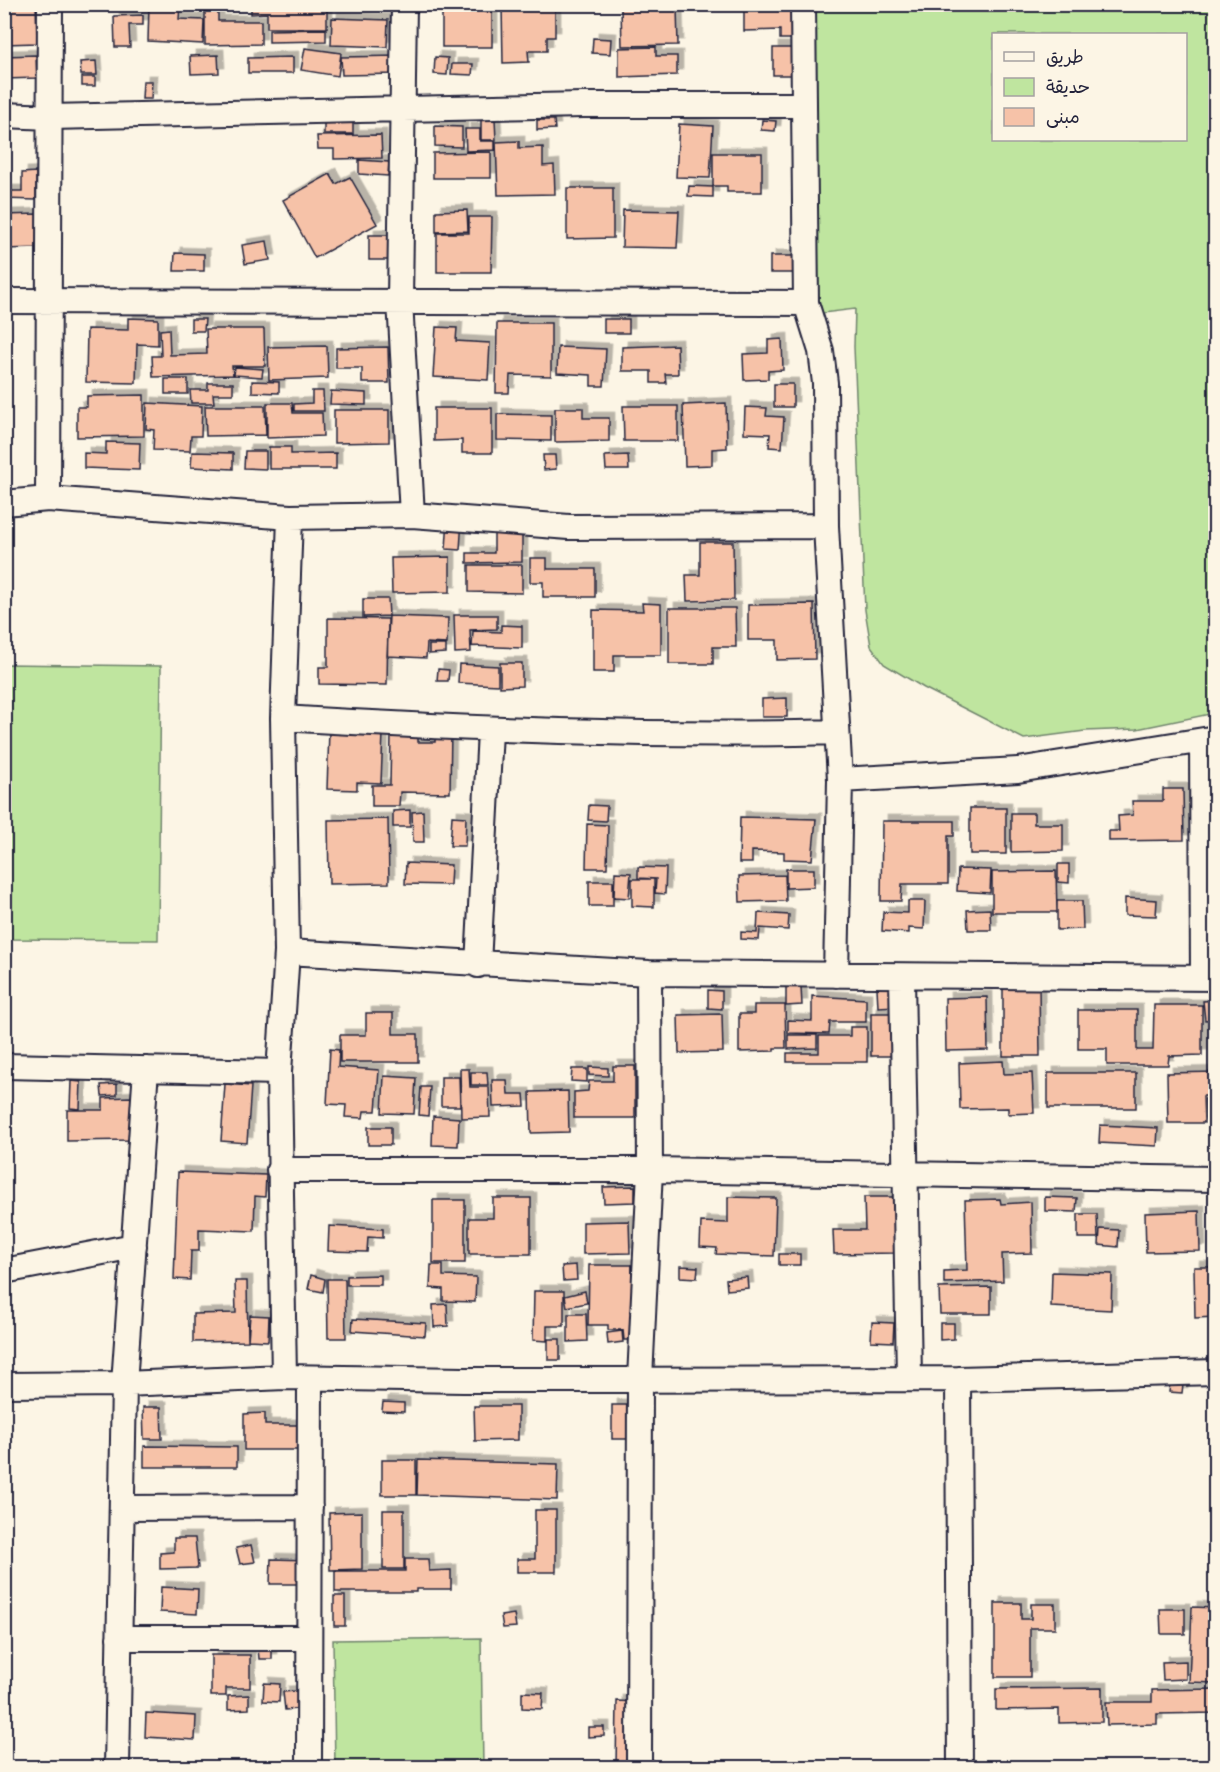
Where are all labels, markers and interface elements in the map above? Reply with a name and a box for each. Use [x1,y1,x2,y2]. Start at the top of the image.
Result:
legend [992,33,1187,141]
text: طريق [1046,45,1084,70]
text: حديقة [1046,75,1090,100]
text: مبنى [1046,105,1080,130]

